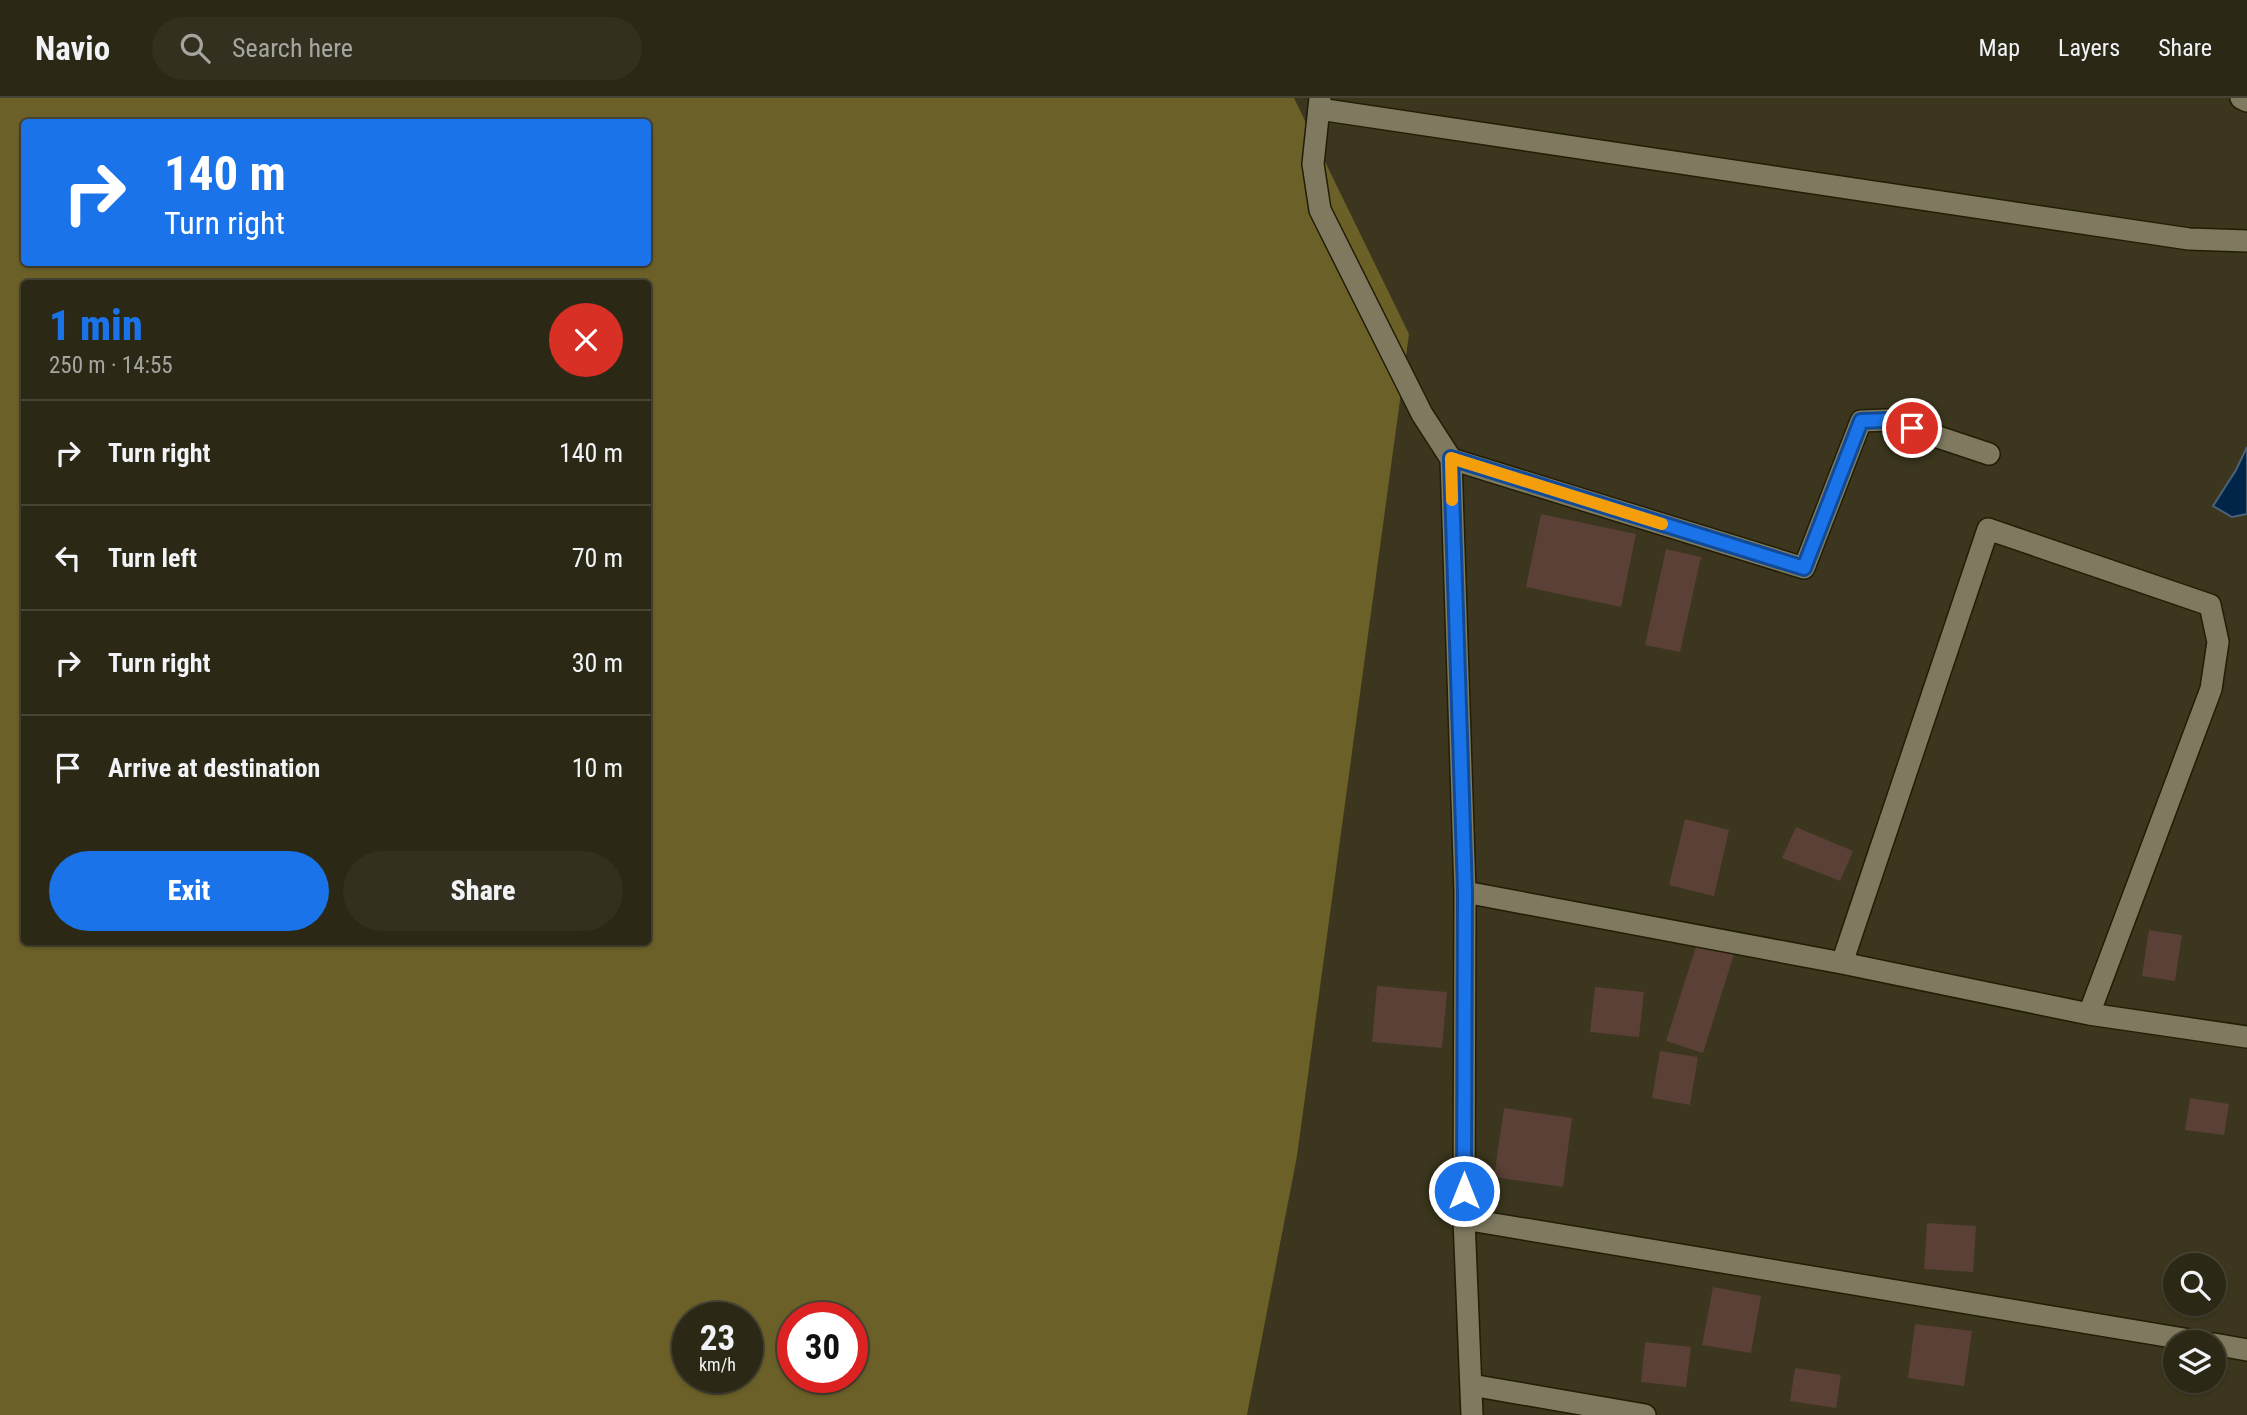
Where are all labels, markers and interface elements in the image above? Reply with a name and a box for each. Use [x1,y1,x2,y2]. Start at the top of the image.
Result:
search box [152,17,642,80]
text: Navio [35,29,110,68]
icon: search [176,29,214,67]
text: Search here [232,33,353,63]
text: Map [1979,34,2020,62]
text: Layers [2058,34,2120,62]
text: Share [2158,34,2212,62]
text: 140 m [164,145,286,202]
icon: right [49,147,140,238]
text: Turn right [164,204,285,242]
text: 1 min [49,301,143,350]
button: close [549,303,623,377]
text: 250 m · 14:55 [49,352,173,379]
pin [1882,398,1942,458]
icon: arrive [1893,409,1931,447]
icon: right [49,434,87,472]
text: Turn right [108,438,210,468]
text: 140 m [559,438,623,468]
icon: left [49,539,87,577]
text: Turn left [108,543,197,573]
text: 70 m [572,543,623,573]
icon: right [49,644,87,682]
text: Turn right [108,648,210,678]
text: 30 m [572,648,623,678]
icon: arrive [49,749,87,787]
text: Arrive at destination [108,753,320,783]
text: 10 m [572,753,623,783]
button: Exit [49,851,329,931]
button: Share [343,851,623,931]
position arrow [1427,1154,1501,1228]
map controls [2163,1253,2226,1393]
button: search [2163,1253,2226,1316]
speed limit sign: 30 [777,1302,868,1393]
text: 23 [700,1318,735,1359]
button: layers [2163,1330,2226,1393]
text: km/h [699,1354,736,1375]

